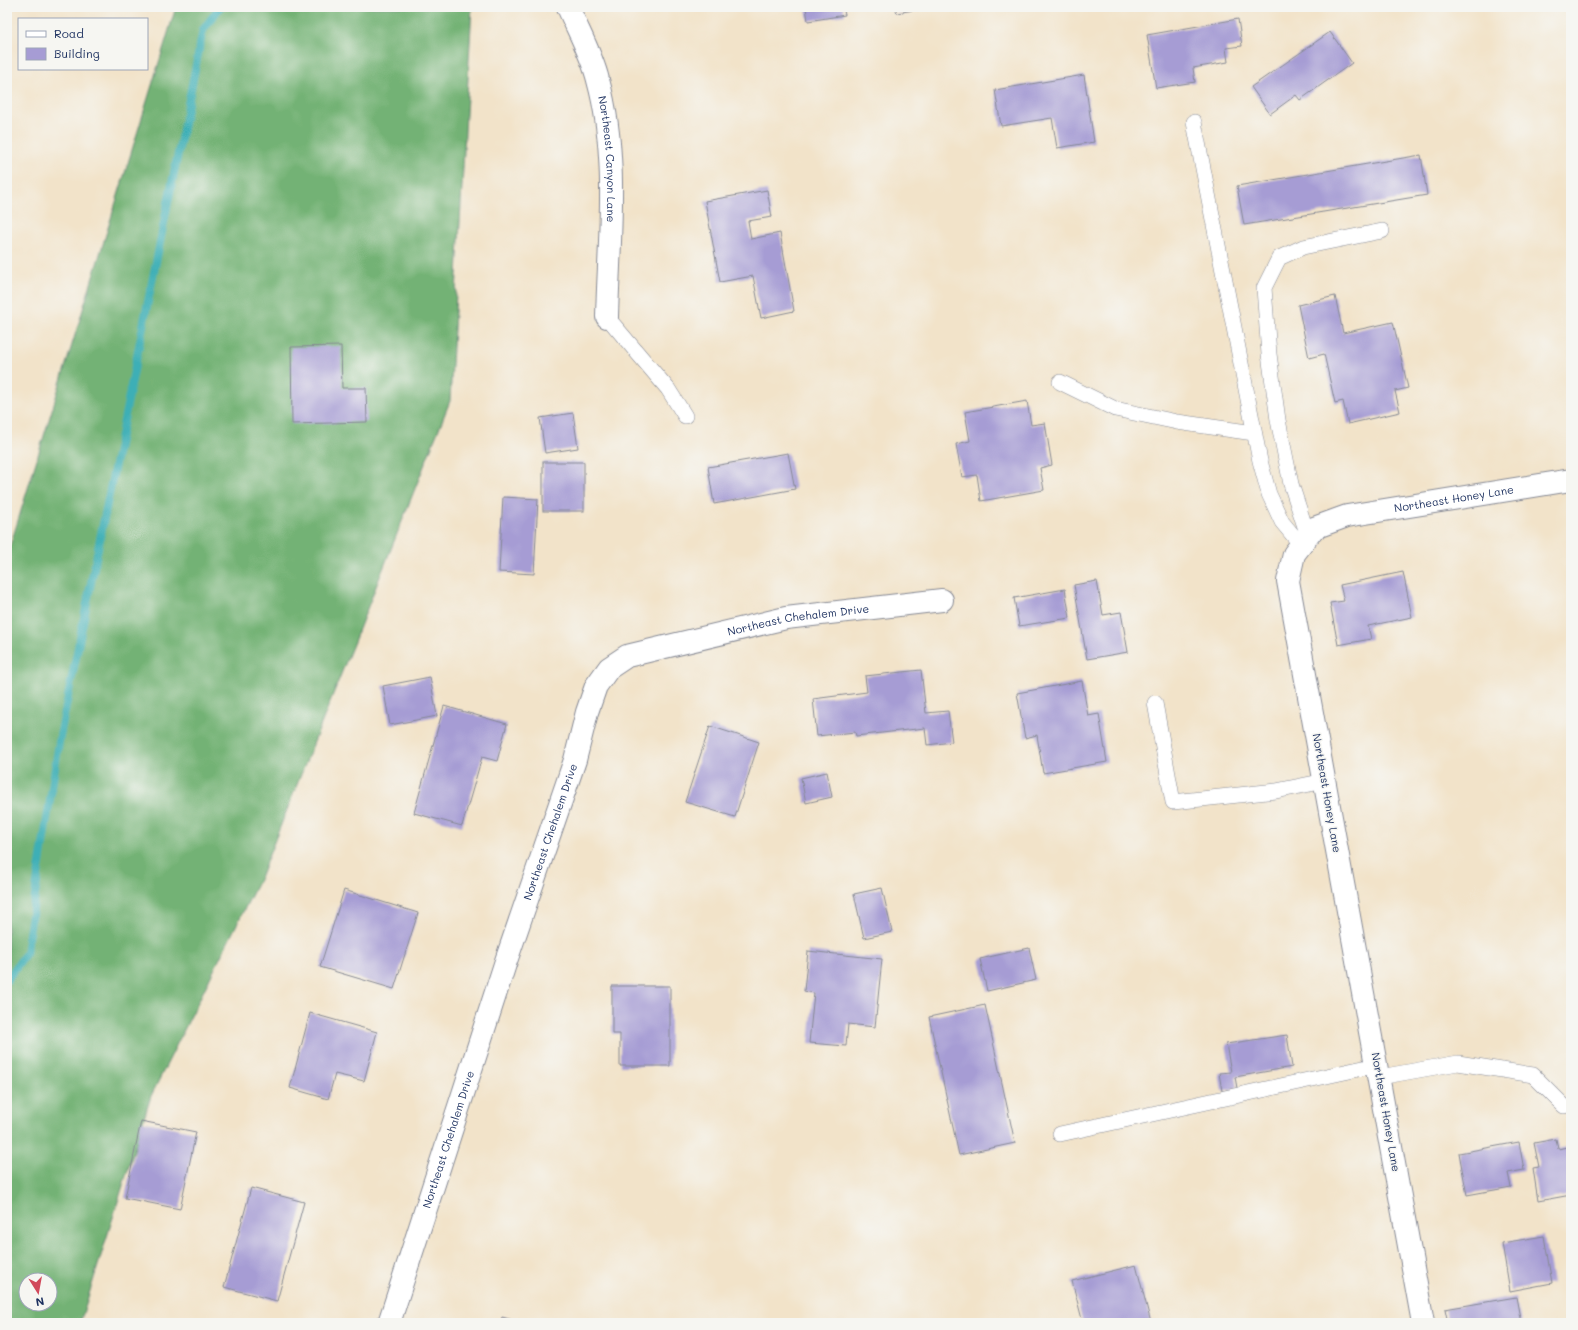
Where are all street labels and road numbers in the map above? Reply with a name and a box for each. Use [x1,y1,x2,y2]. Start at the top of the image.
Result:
street label: Northeast Canyon Lane [595,94,619,223]
street label: Northeast Honey Lane [1393,481,1515,515]
street label: Northeast Chehalem Drive [726,600,870,639]
street label: Northeast Honey Lane [1310,732,1345,854]
street label: Northeast Chehalem Drive [519,761,580,902]
street label: Northeast Honey Lane [1369,1051,1404,1173]
street label: Northeast Chehalem Drive [419,1068,477,1210]

